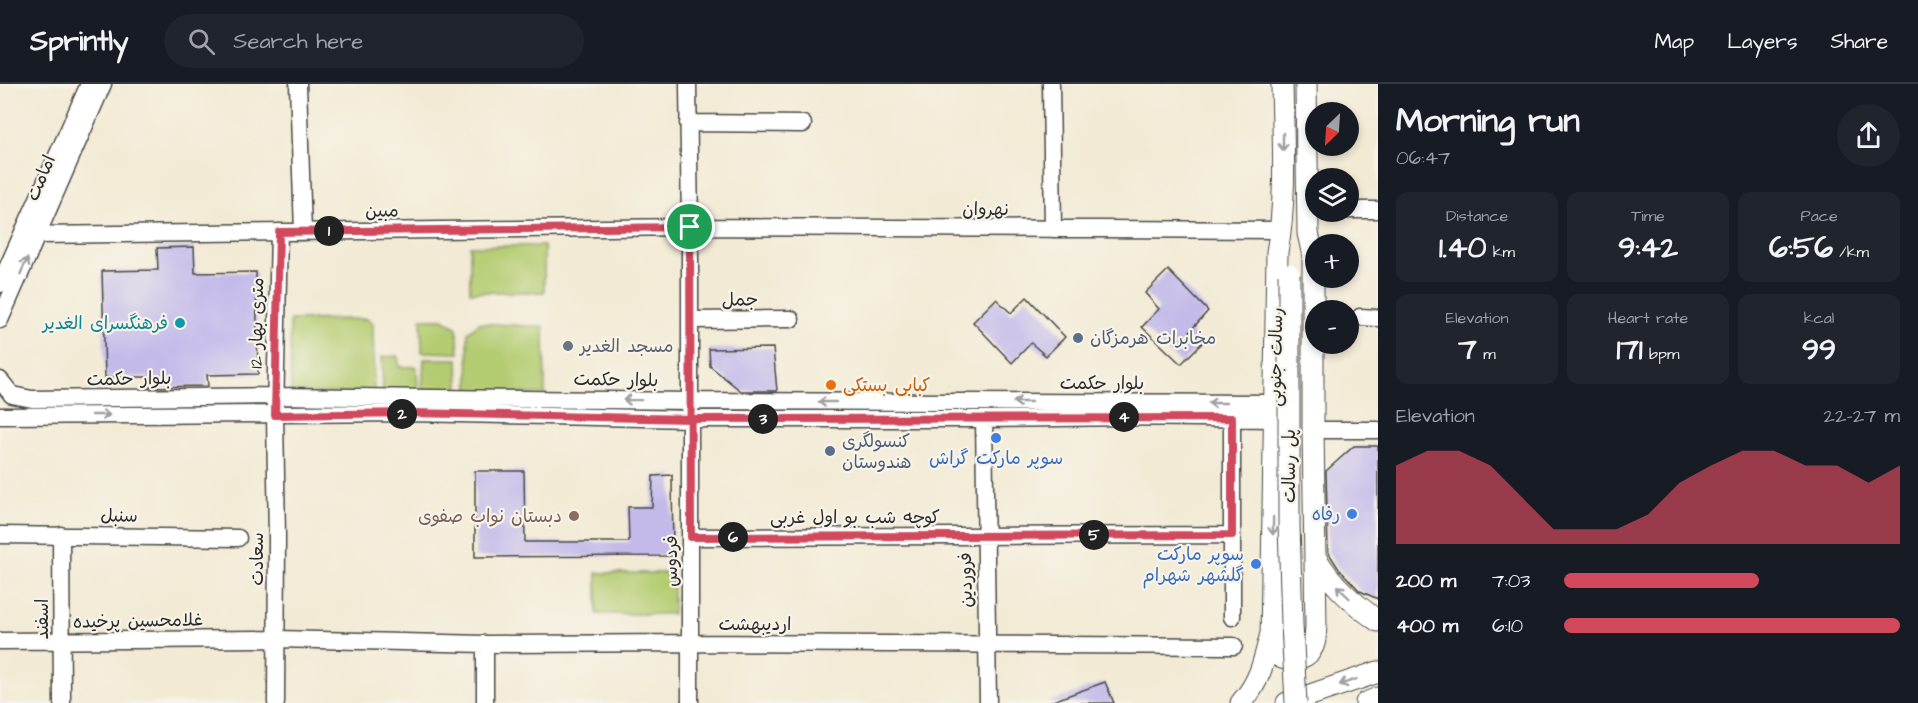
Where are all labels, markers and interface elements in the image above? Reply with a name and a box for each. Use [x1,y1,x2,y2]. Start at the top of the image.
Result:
search box [164,14,584,68]
text: Sprintly [30,22,128,61]
icon: search [185,25,218,58]
text: Search here [233,26,363,57]
text: Map [1654,27,1694,56]
text: Layers [1727,27,1797,56]
text: Share [1830,27,1888,56]
text: Morning run [1396,98,1580,144]
north arrow [1305,102,1359,156]
map controls [1305,102,1359,354]
button: share [1837,104,1900,167]
one-way arrow [1277,132,1289,152]
text: 06:47 [1396,144,1450,172]
street label: امامت [20,151,62,205]
button: layers [1305,168,1359,222]
street label: نهروان [962,197,1010,222]
street label: مبین [365,198,399,224]
pin [664,201,715,252]
text: Distance [1446,205,1508,227]
text: Time [1631,205,1665,227]
text: Pace [1800,205,1838,227]
icon: arrive [673,210,706,243]
pin: 1 [314,216,344,246]
text: 1 [328,220,330,242]
text: 1.40 [1439,227,1486,269]
text: 9:42 [1618,227,1678,269]
text: 6:56 [1769,227,1833,269]
button: + [1305,234,1359,288]
text: km [1486,241,1515,263]
text: /km [1833,241,1869,263]
one-way arrow [18,258,30,276]
street label: 12 متری بهار [244,277,270,369]
street label: جمل [722,287,758,313]
button: − [1305,300,1359,354]
street label: رسالت جنوبی [1263,307,1289,407]
text: Elevation [1446,307,1508,329]
text: Heart rate [1608,307,1688,329]
text: kcal [1804,307,1834,329]
place label: فرهنگسرای الغدیر [41,311,168,336]
marker: فرهنگسرای الغدیر [173,316,187,330]
place label: مخابرات هرمزگان [1090,326,1216,351]
text: 7 [1458,329,1477,371]
text: 171 [1617,329,1643,371]
text: 99 [1802,329,1836,371]
marker: مخابرات هرمزگان [1071,331,1085,345]
place label: مسجد الغدیر [578,334,673,359]
marker: مسجد الغدیر [561,339,575,353]
text: m [1477,343,1496,365]
text: bpm [1643,343,1679,365]
street label: بلوار حکمت [86,366,172,392]
street label: بلوار حکمت [573,367,659,393]
street label: بلوار حکمت [1060,371,1144,396]
place label: کبابی بستکی [843,373,931,398]
marker: کبابی بستکی [824,378,838,392]
one-way arrow [622,394,642,406]
one-way arrow [817,396,837,408]
one-way arrow [1012,396,1032,408]
one-way arrow [1207,397,1227,409]
pin: 2 [387,399,417,429]
pin: 4 [1109,402,1139,432]
text: Elevation [1396,402,1475,430]
text: 22–27 m [1824,402,1900,430]
text: 2 [397,403,407,425]
pin: 3 [748,404,778,434]
text: 4 [1119,406,1129,428]
text: 3 [759,408,767,430]
one-way arrow [91,409,111,421]
place label: کنسولگری هندوستان [842,429,911,475]
street label: پل رسالت [1277,429,1302,503]
marker: سوپر مارکت گراش [989,431,1003,445]
marker: کنسولگری هندوستان [823,444,837,458]
place label: سوپر مارکت گراش [929,446,1063,471]
place label: رفاه [1312,502,1340,527]
street label: سنبل [100,503,138,529]
place label: دبستان نواب صفوی [418,504,562,529]
street label: کوچه شب بو اول غربی [770,505,940,530]
marker: رفاه [1345,507,1359,521]
marker: دبستان نواب صفوی [567,509,581,523]
one-way arrow [1268,516,1279,536]
pin: 5 [1079,520,1109,550]
pin: 6 [718,522,748,552]
text: 5 [1088,524,1100,546]
text: 6 [728,526,738,548]
street label: سعادت [245,532,270,586]
street label: فردوس [659,535,684,587]
place label: سوپر مارکت گلشهر شهرام [1143,542,1244,589]
street label: فروردین [953,552,979,608]
marker: سوپر مارکت گلشهر شهرام [1249,557,1263,571]
text: 200 m [1396,567,1456,595]
text: 7:03 [1492,567,1530,595]
one-way arrow [1335,585,1350,600]
street label: اسفند [30,599,55,640]
street label: غلامحسین پرخیده [73,607,203,635]
street label: اردیبهشت [719,612,791,637]
text: 400 m [1396,612,1458,640]
text: 6:10 [1492,612,1523,640]
one-way arrow [1339,677,1358,688]

